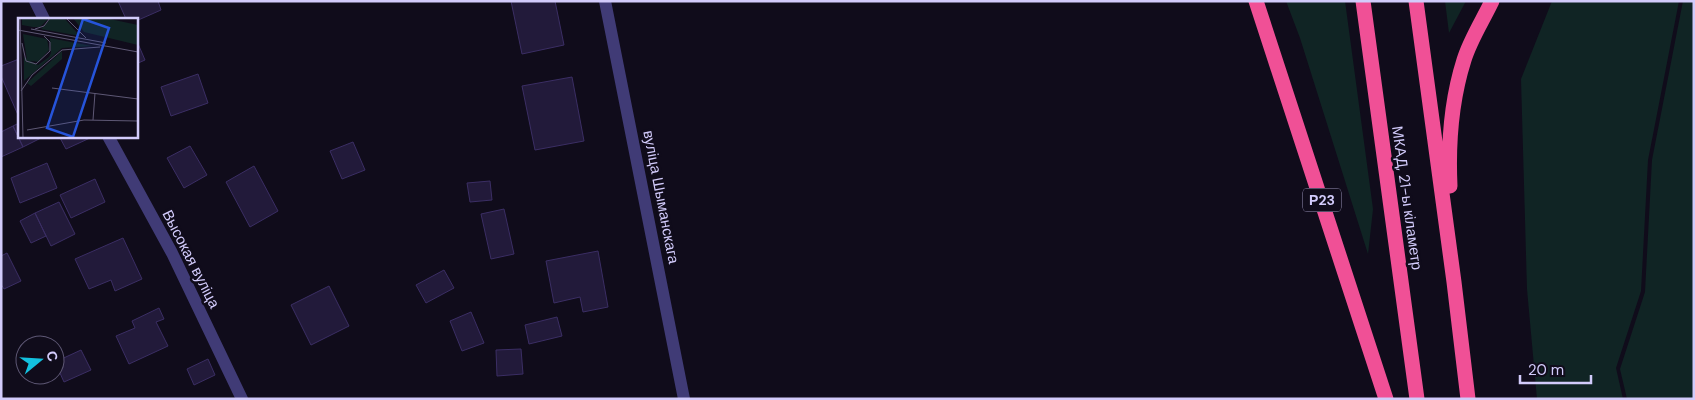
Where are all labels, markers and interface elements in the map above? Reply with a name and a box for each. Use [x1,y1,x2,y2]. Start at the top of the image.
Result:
inset map [18,18,138,138]
street label: МКАД, 21-ы кіламетр [1387,125,1427,271]
street label: вуліца Шыманскага [638,129,684,266]
road number: Р23 [1303,188,1341,212]
street label: Высокая вуліца [158,206,225,312]
north arrow [15,335,65,385]
text: С [42,348,62,364]
scale bar [1520,352,1591,384]
text: 20 m [1528,360,1564,380]

